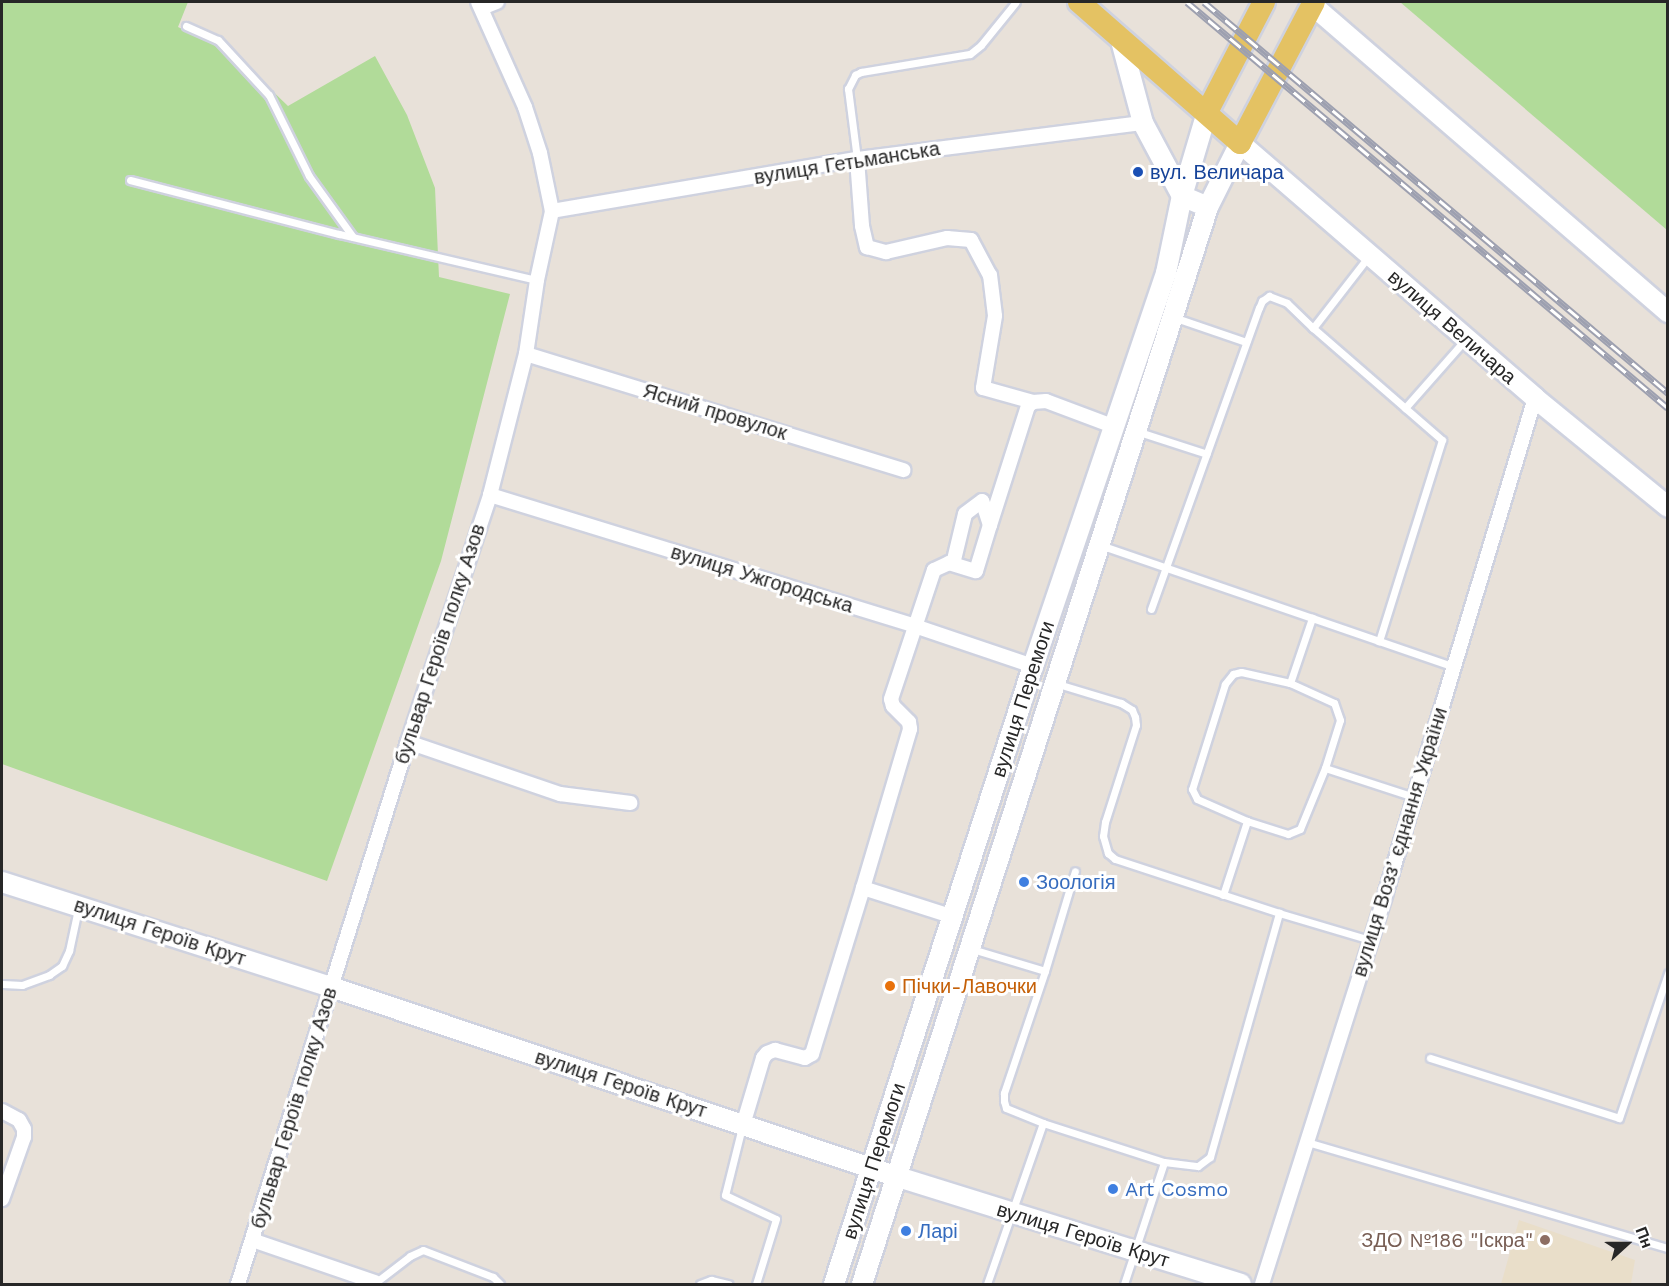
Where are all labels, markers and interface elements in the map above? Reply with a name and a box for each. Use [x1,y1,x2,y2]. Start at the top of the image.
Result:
street label: вулиця Гетьманська [752,136,942,190]
place label: вул. Величара [1150,160,1284,184]
marker: вул. Величара [1131,165,1145,179]
street label: вулиця Величара [1383,265,1521,389]
street label: Ясний провулок [640,379,790,445]
street label: бульвар Героїв полку Азов [390,521,490,767]
street label: вулиця Ужгородська [668,540,856,618]
street label: вулиця Перемоги [986,618,1060,780]
street label: вулиця Воззʼєднання України [1348,704,1452,980]
place label: Зоологія [1036,870,1115,894]
marker: Зоологія [1017,875,1031,889]
street label: вулиця Героїв Крут [71,893,249,971]
place label: Пічки-Лавочки [902,974,1037,998]
marker: Пічки-Лавочки [883,979,897,993]
street label: бульвар Героїв полку Азов [246,984,342,1232]
street label: вулиця Героїв Крут [532,1045,710,1123]
street label: вулиця Перемоги [837,1080,911,1242]
place label: Art Cosmo [1125,1177,1228,1201]
marker: Art Cosmo [1106,1182,1120,1196]
street label: вулиця Героїв Крут [994,1197,1172,1273]
north arrow [1597,1214,1657,1274]
place label: Ларі [918,1219,958,1243]
marker: Ларі [899,1224,913,1238]
text: Пн [1632,1224,1657,1251]
place label: ЗДО №186 "Іскра" [1361,1228,1533,1252]
marker: ЗДО №186 "Іскра" [1538,1233,1552,1247]

